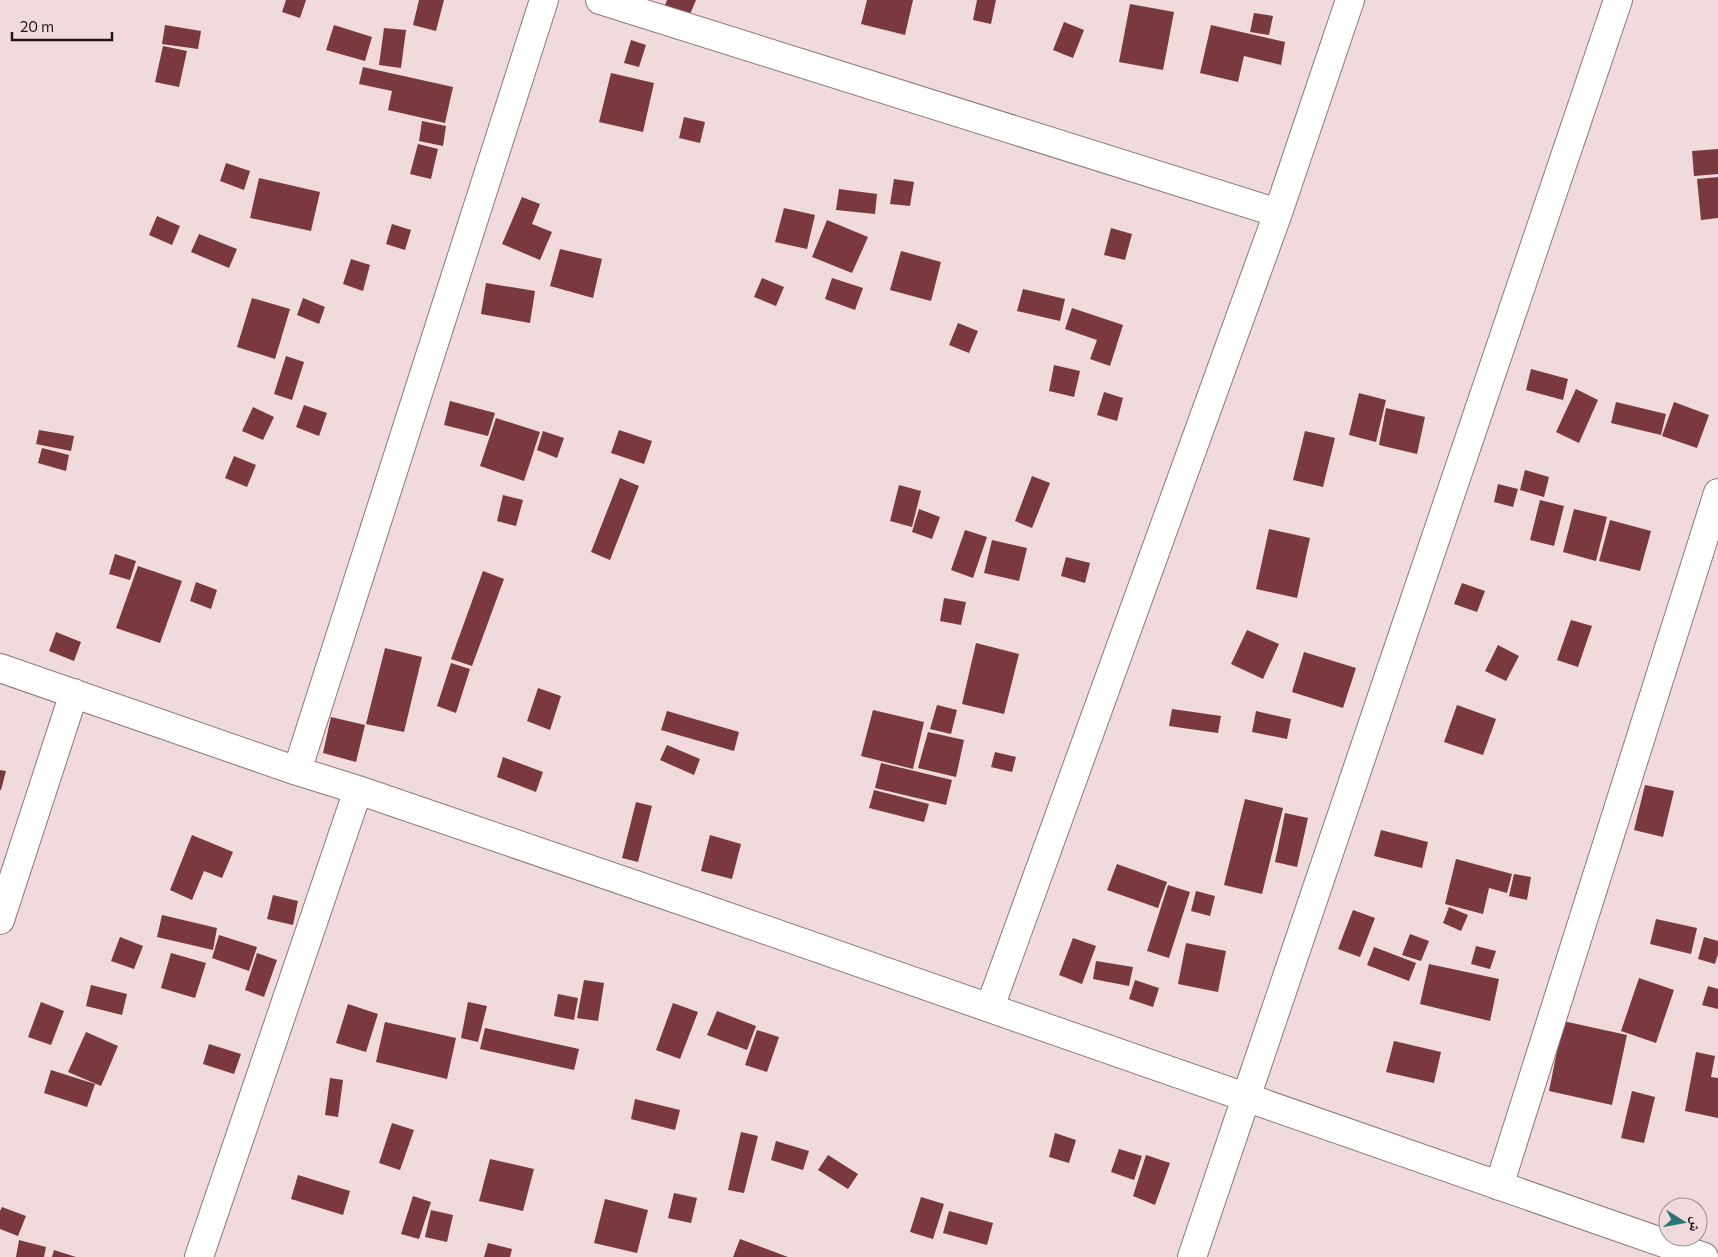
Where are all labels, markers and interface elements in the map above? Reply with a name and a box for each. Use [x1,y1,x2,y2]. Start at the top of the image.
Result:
scale bar [12,10,112,42]
text: 20 m [20,17,54,35]
north arrow [1658,1197,1708,1247]
text: ش [1685,1215,1706,1234]

